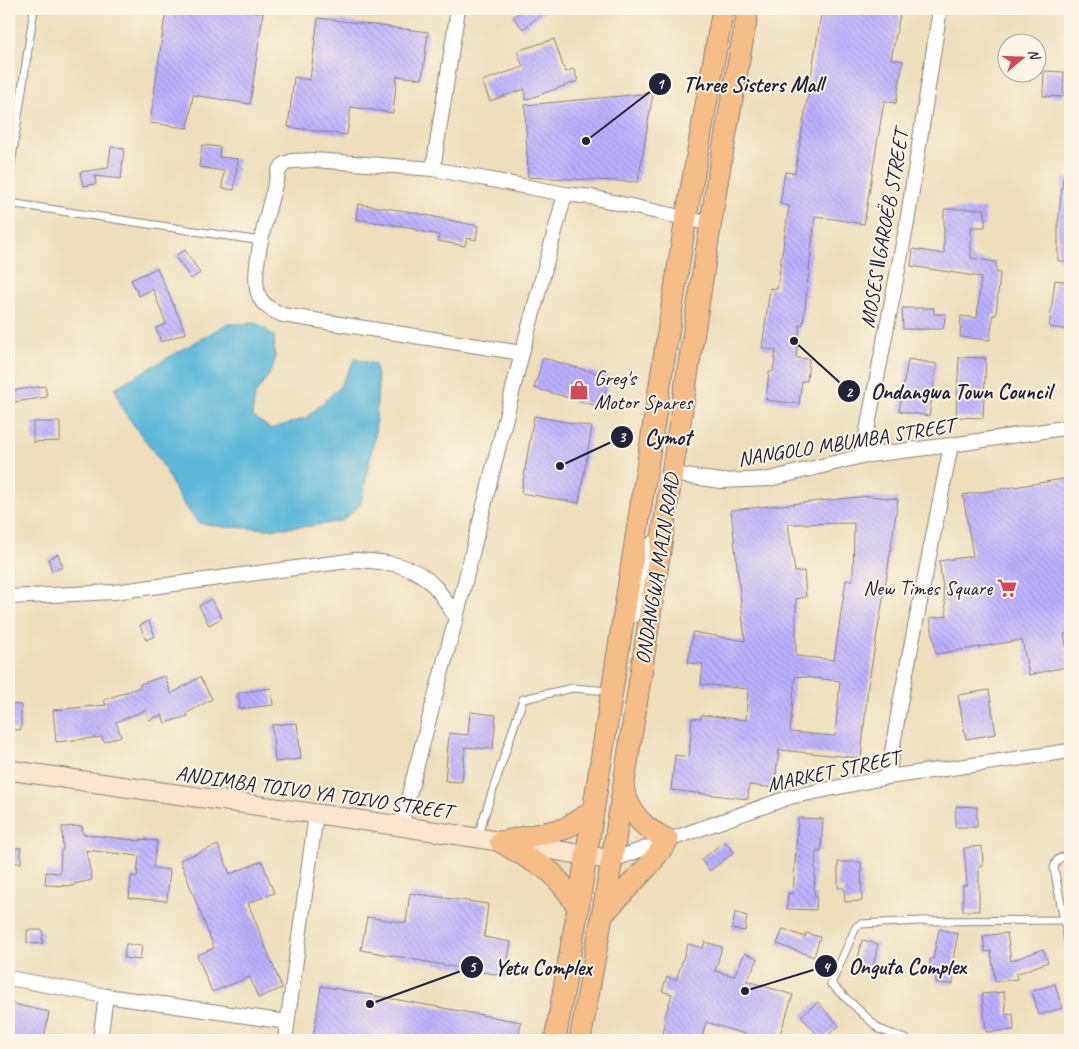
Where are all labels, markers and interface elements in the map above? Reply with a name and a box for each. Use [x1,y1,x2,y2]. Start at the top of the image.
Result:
north arrow [996,32,1046,82]
text: N [1024,47,1044,63]
callout: Three Sisters Mall [647,66,834,103]
text: Three Sisters Mall [683,71,827,99]
text: 1 [657,75,666,94]
street label: MOSES ǁGAROËB STREET [854,123,915,330]
place label: Greg's Motor Spares [594,365,694,415]
callout: Ondangwa Town Council [836,373,1060,410]
text: Ondangwa Town Council [871,378,1055,406]
shop icon: Greg's Motor Spares [568,379,590,401]
text: 2 [846,383,854,402]
street label: NANGOLO MBUMBA STREET [736,411,961,472]
callout: Cymot [610,418,701,455]
text: Cymot [645,424,695,452]
text: 3 [619,428,627,447]
street label: ONDANGWA MAIN ROAD [629,470,685,666]
place label: New Times Square [863,575,993,601]
supermarket icon: New Times Square [996,577,1018,599]
street label: MARKET STREET [765,743,907,798]
street label: ANDIMBA TOIVO YA TOIVO STREET [174,760,458,825]
callout: Onguta Complex [814,948,976,985]
callout: Yetu Complex [460,949,601,986]
text: Onguta Complex [848,953,968,981]
text: Yetu Complex [494,954,594,982]
text: 5 [469,958,477,977]
text: 4 [823,958,832,977]

